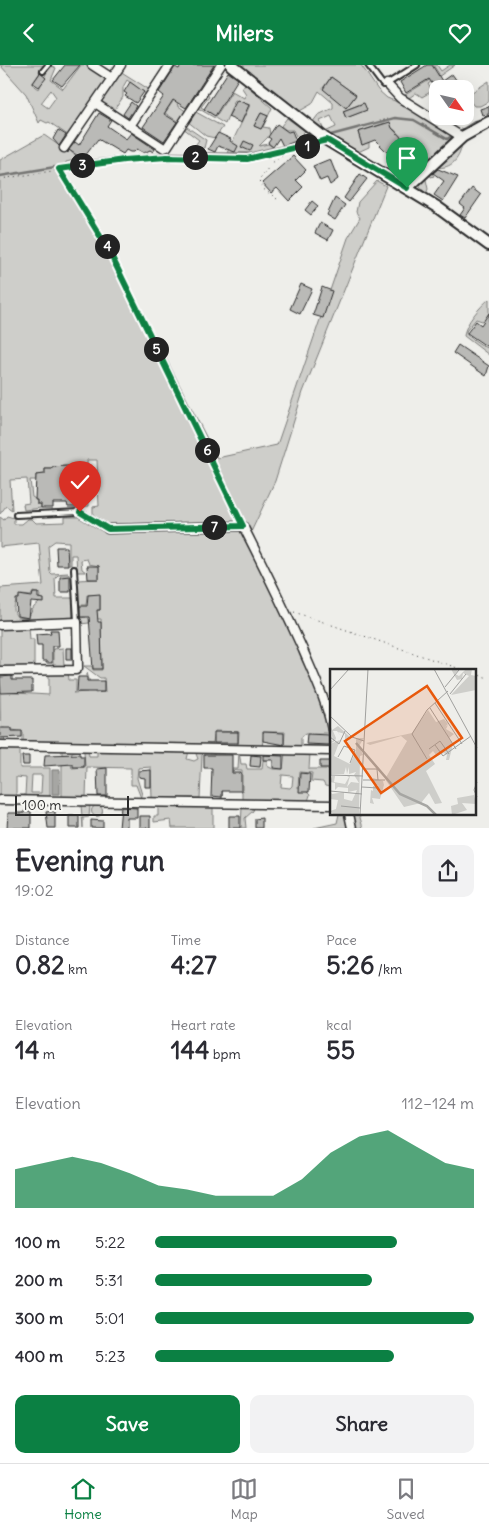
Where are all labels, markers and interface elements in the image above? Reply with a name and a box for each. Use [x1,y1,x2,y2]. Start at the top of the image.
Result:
icon: back [15,19,43,47]
text: Milers [215,19,274,47]
icon: heart [446,19,474,47]
north arrow [429,80,474,125]
map controls [429,80,474,125]
pin: 1 [294,133,320,159]
text: 1 [305,137,310,155]
pin [386,137,428,188]
icon: arrive [393,144,421,172]
pin: 2 [182,145,208,169]
text: 2 [192,148,199,166]
pin: 3 [70,153,94,177]
text: 3 [79,156,86,174]
pin: 4 [94,233,120,259]
text: 4 [103,237,112,255]
pin: 5 [144,337,168,361]
text: 5 [152,340,161,358]
pin: 6 [194,437,220,463]
text: 6 [203,441,212,459]
pin [59,461,101,512]
icon: check [66,468,94,496]
pin: 7 [202,515,226,539]
text: 7 [211,518,218,536]
inset map [330,669,476,816]
scale bar [15,793,129,816]
text: 100 m [22,796,62,814]
text: Evening run [15,843,165,879]
button: share [422,845,474,897]
text: 19:02 [15,880,53,900]
text: Distance [15,931,70,949]
text: Time [171,931,201,949]
text: Pace [326,931,357,949]
text: 0.82 [15,949,65,981]
text: 4:27 [171,949,217,981]
text: 5:26 [326,949,374,981]
text: km [65,960,87,978]
text: /km [374,960,402,978]
text: Elevation [15,1016,72,1034]
text: Heart rate [171,1016,236,1034]
text: kcal [326,1016,352,1034]
text: 14 [15,1034,39,1066]
text: 144 [171,1034,209,1066]
text: 55 [326,1034,355,1066]
text: m [39,1045,55,1063]
text: bpm [209,1045,241,1063]
text: Elevation [15,1093,81,1113]
text: 112–124 m [401,1093,474,1113]
text: 100 m [15,1232,60,1252]
text: 5:22 [95,1232,125,1252]
text: 200 m [15,1270,63,1290]
text: 5:31 [95,1270,123,1290]
text: 300 m [15,1308,63,1328]
text: 5:01 [95,1308,125,1328]
text: 400 m [15,1346,63,1366]
text: 5:23 [95,1346,126,1366]
button: Save [15,1395,240,1453]
button: Share [250,1395,474,1453]
tab: Home [64,1475,102,1523]
tab: Map [230,1475,258,1523]
tab: Saved [386,1475,425,1523]

